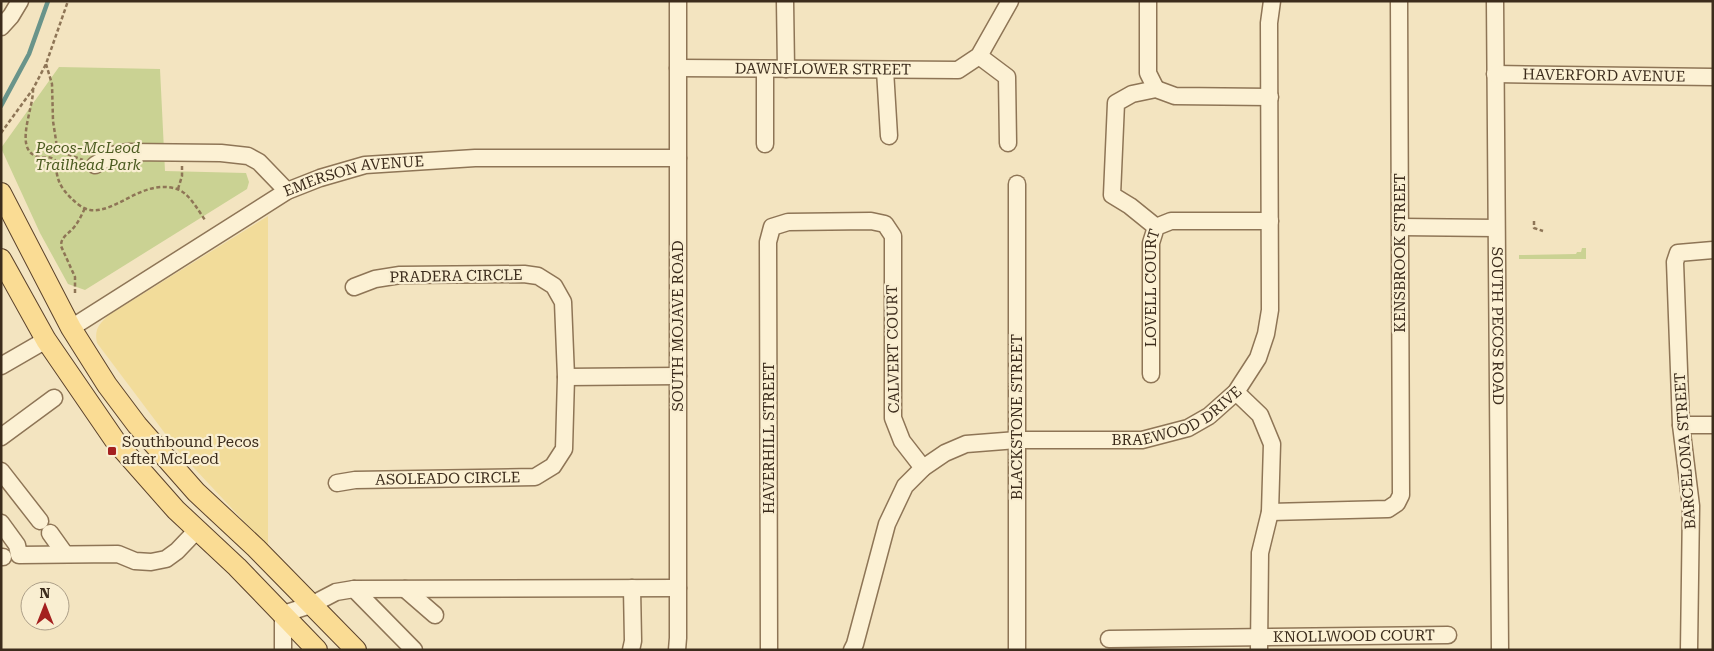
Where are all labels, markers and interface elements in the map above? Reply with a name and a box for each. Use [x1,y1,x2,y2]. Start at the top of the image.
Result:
street label: DAWNFLOWER STREET [735,59,911,79]
street label: HAVERFORD AVENUE [1522,65,1686,86]
park label: Pecos-McLeod Trailhead Park [35,139,142,174]
street label: EMERSON AVENUE [281,152,425,200]
street label: KENSBROOK STREET [1391,173,1409,333]
street label: LOVELL COURT [1142,227,1164,347]
street label: SOUTH MOJAVE ROAD [669,240,687,412]
street label: SOUTH PECOS ROAD [1488,247,1507,405]
street label: PRADERA CIRCLE [389,266,523,286]
street label: CALVERT COURT [883,284,903,414]
street label: BLACKSTONE STREET [1008,334,1026,500]
street label: HAVERHILL STREET [760,362,778,514]
street label: BARCELONA STREET [1671,372,1699,530]
street label: BRAEWOOD DRIVE [1112,382,1245,449]
place label: Southbound Pecos after McLeod [122,433,259,468]
marker: Southbound Pecos after McLeod [106,445,118,457]
street label: ASOLEADO CIRCLE [375,468,520,489]
north arrow [20,581,70,631]
text: N [40,585,51,601]
street label: KNOLLWOOD COURT [1273,626,1435,646]

